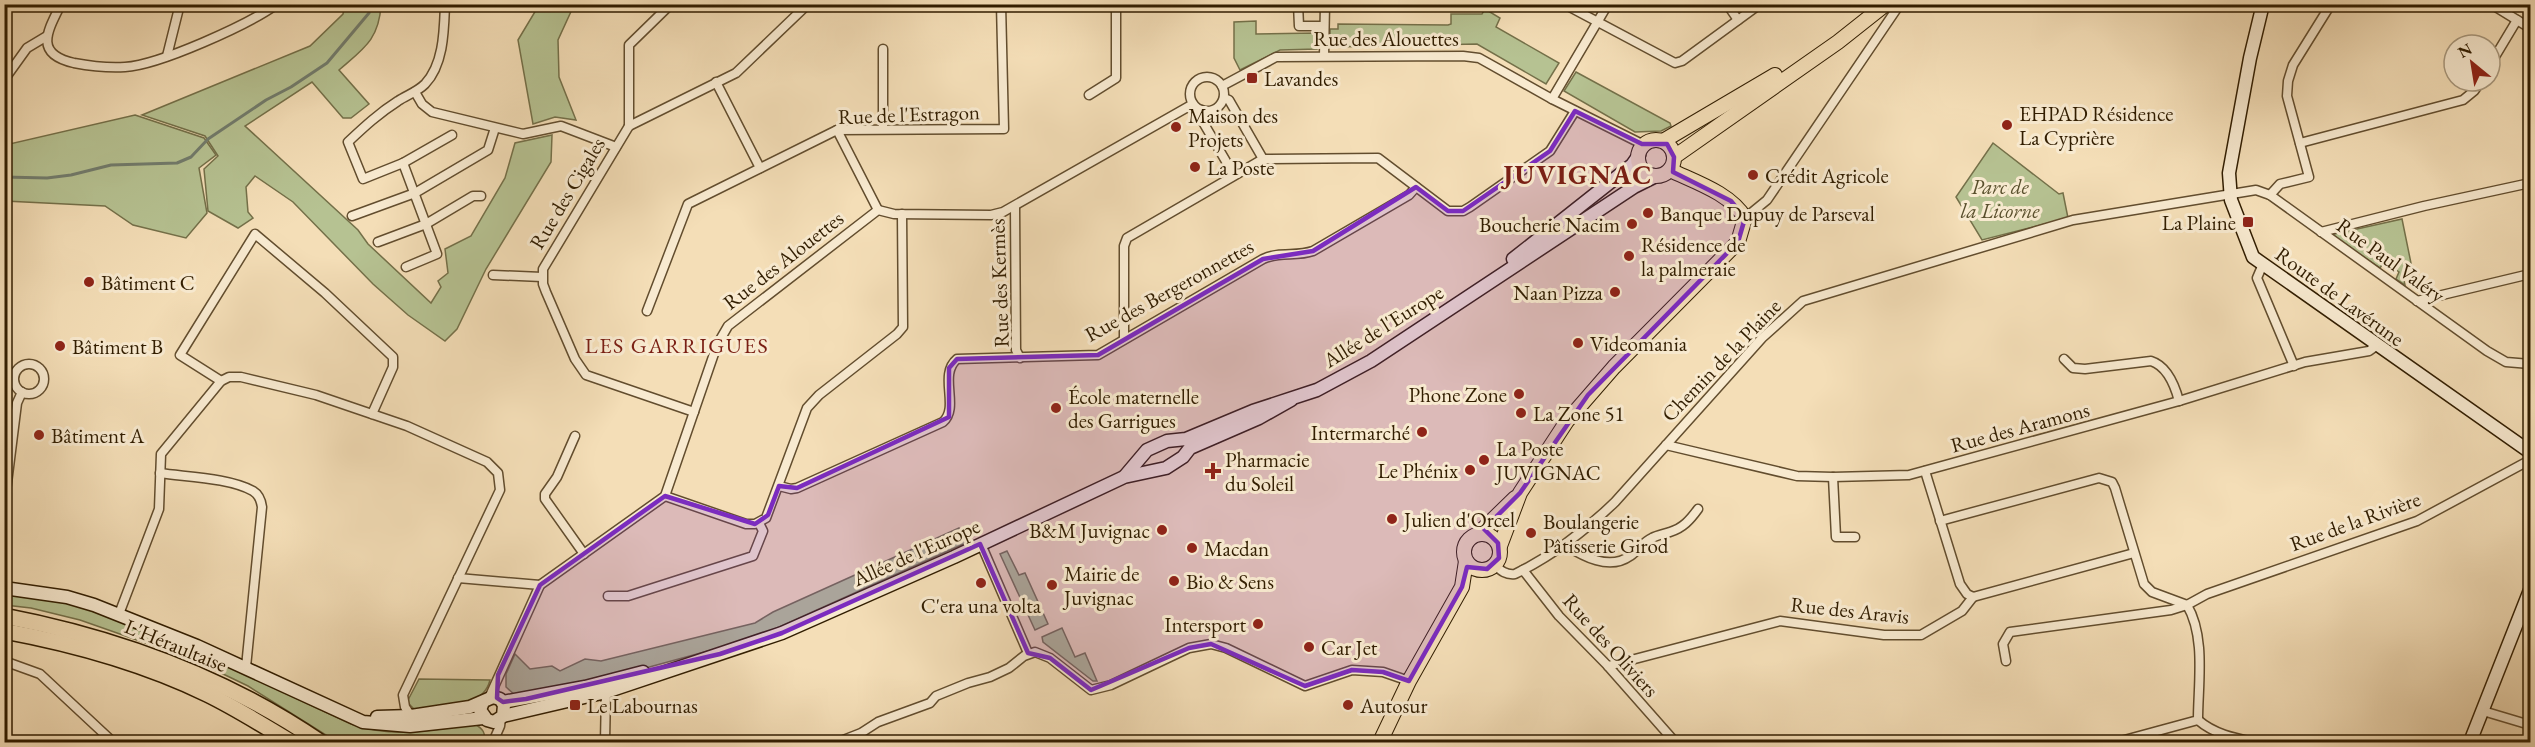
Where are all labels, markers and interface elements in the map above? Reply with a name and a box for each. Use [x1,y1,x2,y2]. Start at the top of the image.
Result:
street label: Rue des Alouettes [1313,25,1459,52]
north arrow [2442,33,2502,93]
text: N [2454,38,2476,63]
place label: Lavandes [1264,65,1338,92]
marker: Lavandes [1245,71,1259,85]
street label: Rue de l'Estragon [838,98,980,130]
place label: EHPAD Résidence La Cyprière [2019,100,2173,151]
place label: Maison des Projets [1188,102,1278,153]
marker: EHPAD Résidence La Cyprière [2000,118,2014,132]
marker: Maison des Projets [1169,120,1183,134]
street label: Rue des Cigales [523,132,611,254]
place label: La Poste [1207,154,1274,181]
district label: JUVIGNAC [1500,157,1653,192]
marker: La Poste [1188,160,1202,174]
place label: Crédit Agricole [1765,162,1889,189]
marker: Crédit Agricole [1746,168,1760,182]
park label: Parc de la Licorne [1961,173,2040,224]
place label: Banque Dupuy de Parseval [1660,200,1875,227]
street label: Rue des Alouettes [717,204,849,315]
marker: Banque Dupuy de Parseval [1641,206,1655,220]
place label: La Plaine [2162,209,2236,236]
place label: Boucherie Nacim [1479,211,1620,238]
street label: Rue Paul Valéry [2331,212,2451,309]
marker: La Plaine [2241,215,2255,229]
marker: Boucherie Nacim [1625,217,1639,231]
street label: Rue des Kermès [983,218,1015,348]
place label: Résidence de la palmeraie [1641,231,1745,282]
street label: Rue des Bergeronnettes [1080,232,1258,348]
street label: Route de Lavérune [2270,240,2410,352]
marker: Résidence de la palmeraie [1622,249,1636,263]
place label: Bâtiment C [101,269,195,296]
marker: Bâtiment C [82,275,96,289]
street label: Allée de l'Europe [1317,278,1448,374]
place label: Naan Pizza [1513,279,1604,306]
marker: Naan Pizza [1608,285,1622,299]
street label: Chemin de la Plaine [1655,293,1787,427]
place label: Videomania [1590,330,1688,357]
district label: LES GARRIGUES [585,331,769,360]
place label: Bâtiment B [72,333,163,360]
marker: Videomania [1571,336,1585,350]
marker: Bâtiment B [53,339,67,353]
place label: Phone Zone [1408,381,1507,408]
place label: École maternelle des Garrigues [1068,383,1199,434]
marker: Phone Zone [1512,387,1526,401]
street label: Rue des Aramons [1948,395,2093,459]
place label: La Zone 51 [1533,400,1625,427]
marker: École maternelle des Garrigues [1049,401,1063,415]
marker: La Zone 51 [1514,406,1528,420]
place label: Intermarché [1311,419,1410,446]
place label: Bâtiment A [51,422,145,449]
marker: Intermarché [1415,425,1429,439]
marker: Bâtiment A [32,428,46,442]
place label: La Poste JUVIGNAC [1494,435,1601,486]
place label: Pharmacie du Soleil [1225,446,1309,497]
marker: La Poste JUVIGNAC [1477,453,1491,467]
place label: Le Phénix [1377,457,1458,484]
marker: Le Phénix [1463,463,1477,477]
marker: Pharmacie du Soleil [1206,464,1220,478]
street label: Rue de la Rivière [2286,485,2424,557]
place label: Julien d'Orcel [1402,506,1515,533]
place label: Boulangerie Pâtisserie Girod [1543,508,1669,559]
street label: Allée de l'Europe [847,512,984,593]
marker: Julien d'Orcel [1385,512,1399,526]
place label: B&M Juvignac [1029,517,1150,544]
marker: B&M Juvignac [1155,523,1169,537]
marker: Boulangerie Pâtisserie Girod [1524,526,1538,540]
place label: Macdan [1204,535,1269,562]
marker: Macdan [1185,541,1199,555]
place label: Mairie de Juvignac [1062,560,1139,611]
place label: Bio & Sens [1186,568,1274,595]
marker: Bio & Sens [1167,574,1181,588]
marker: C'era una volta [974,576,988,590]
marker: Mairie de Juvignac [1045,578,1059,592]
street label: Rue des Oliviers [1557,587,1665,703]
street label: Rue des Aravis [1789,590,1911,630]
place label: C'era una volta [921,592,1042,619]
place label: Intersport [1164,611,1246,638]
street label: L'Héraultaise [121,612,231,678]
marker: Intersport [1251,617,1265,631]
place label: Car Jet [1321,634,1378,661]
marker: Car Jet [1302,640,1316,654]
place label: Le Labournas [587,692,698,719]
place label: Autosur [1359,692,1427,719]
marker: Le Labournas [568,698,582,712]
marker: Autosur [1341,698,1355,712]

